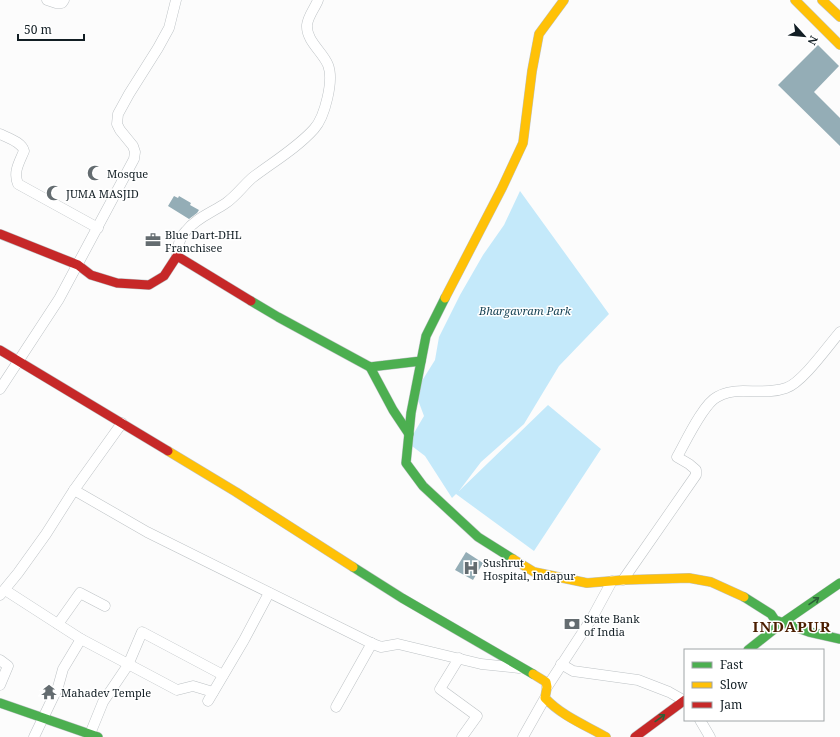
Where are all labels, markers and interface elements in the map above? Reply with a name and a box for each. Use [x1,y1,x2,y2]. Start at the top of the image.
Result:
scale bar [18,16,84,42]
north arrow [784,16,824,56]
text: 50 m [24,21,52,38]
text: N [805,33,822,48]
mosque icon: Mosque [86,164,104,182]
place label: Mosque [107,166,148,181]
mosque icon: JUMA MASJID [45,184,63,202]
place label: JUMA MASJID [65,186,139,201]
place label: Blue Dart-DHL Franchisee [165,227,242,255]
office icon: Blue Dart-DHL Franchisee [144,231,162,249]
park label: Bhargavram Park [478,303,572,318]
place label: Sushrut Hospital, Indapur [483,555,576,583]
hospital icon: Sushrut Hospital, Indapur [462,559,480,577]
one-way arrow [809,597,820,605]
place label: State Bank of India [584,611,640,639]
bank icon: State Bank of India [563,615,581,633]
district label: INDAPUR [753,616,831,636]
legend [684,649,824,721]
text: Fast [720,656,743,673]
text: Slow [720,676,748,693]
temple icon: Mahadev Temple [40,683,58,701]
place label: Mahadev Temple [61,685,151,700]
text: Jam [719,696,742,713]
one-way arrow [654,714,665,722]

